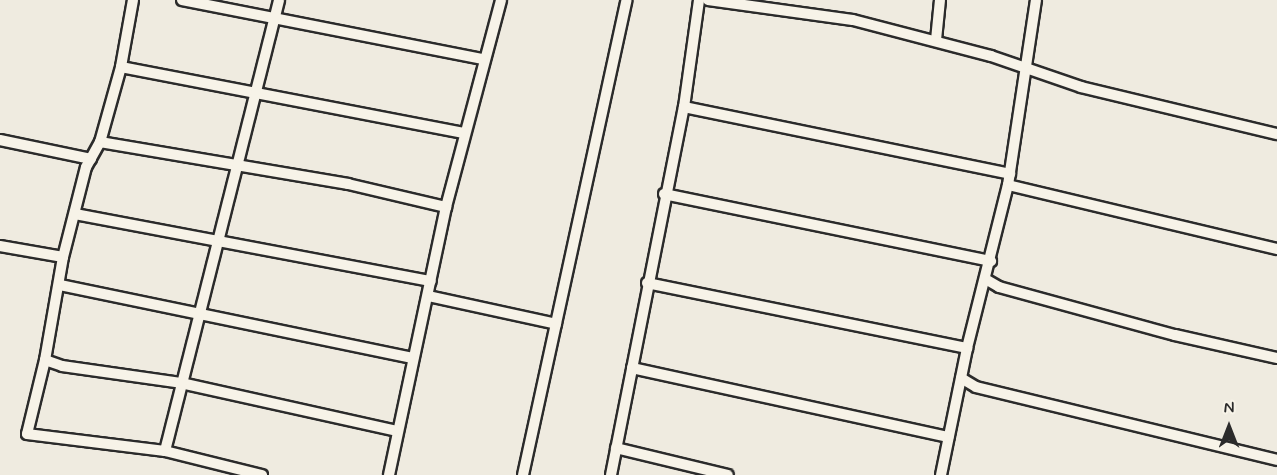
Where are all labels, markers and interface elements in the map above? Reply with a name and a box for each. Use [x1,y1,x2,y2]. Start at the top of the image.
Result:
north arrow [1199,397,1259,457]
text: N [1224,398,1234,419]

